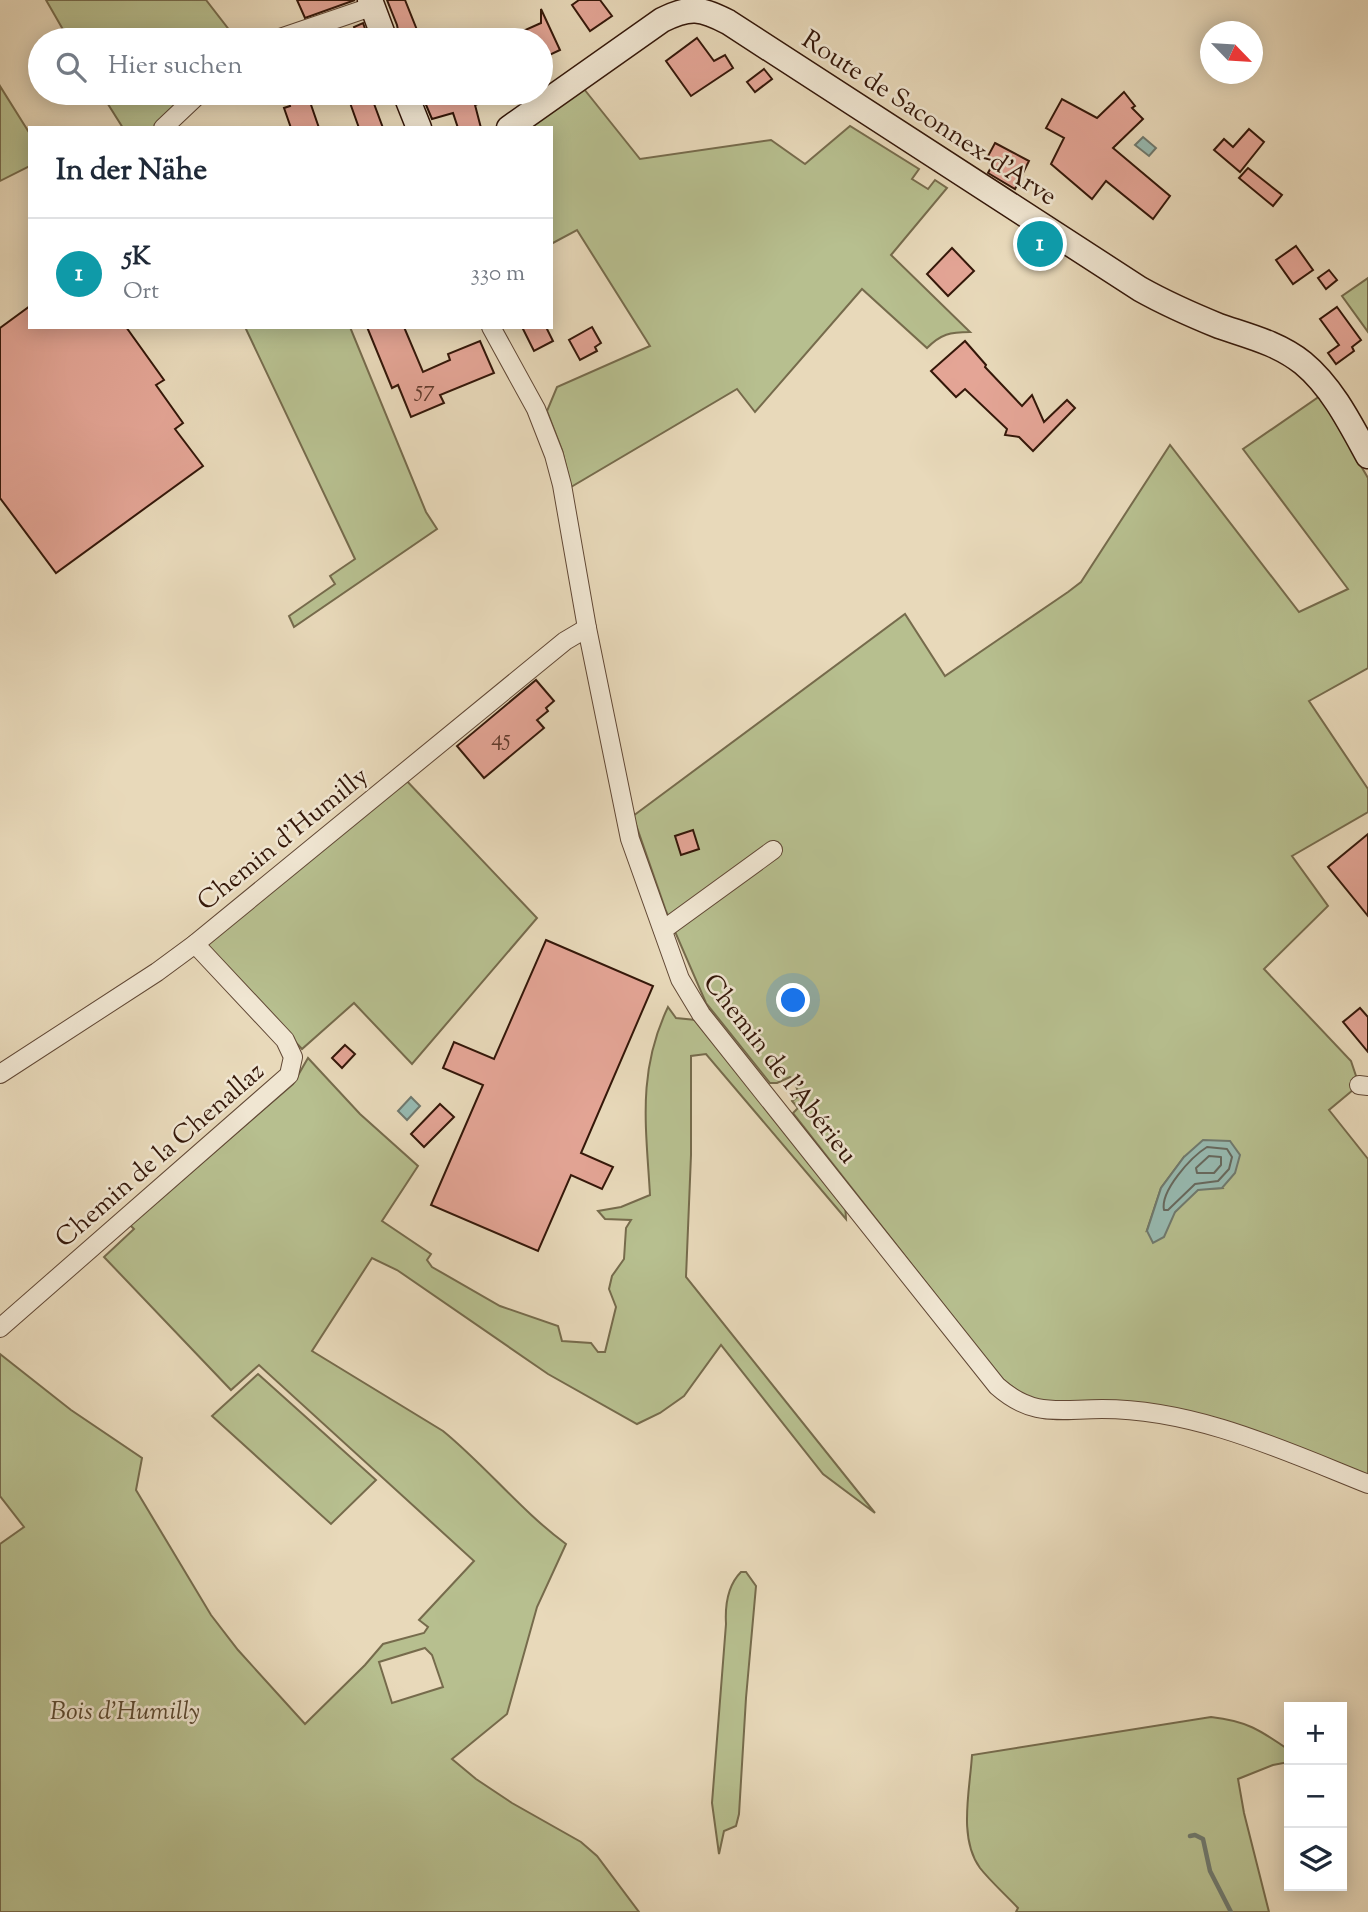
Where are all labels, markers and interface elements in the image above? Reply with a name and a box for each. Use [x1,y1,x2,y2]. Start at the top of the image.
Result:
north arrow [1200,21,1263,84]
street label: Route de Saconnex-d'Arve [794,23,1064,216]
search box [28,28,553,105]
icon: search [52,48,90,86]
text: Hier suchen [108,48,243,85]
text: In der Nähe [56,150,207,193]
pin: 1 [1017,218,1063,270]
text: 5K [123,239,151,276]
text: 1 [75,258,83,291]
text: 330 m [471,258,525,291]
text: Ort [123,276,159,309]
house number: 57 [413,374,435,407]
house number: 45 [491,723,511,756]
street label: Chemin d'Humilly [190,759,377,921]
street label: Chemin de l'Abérieu [693,967,865,1172]
your location [776,983,810,1017]
street label: Chemin de la Chenallaz [48,1054,273,1257]
park label: Bois d'Humilly [50,1694,200,1731]
map controls [1284,1702,1347,1891]
button: + [1284,1702,1347,1765]
button: − [1284,1765,1347,1828]
button: layers [1284,1828,1347,1891]

